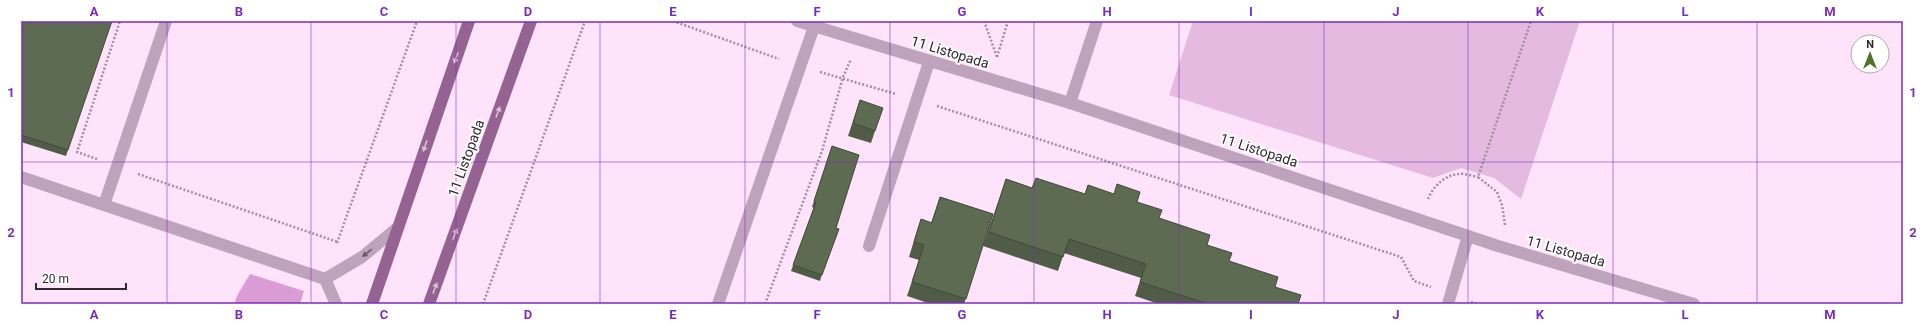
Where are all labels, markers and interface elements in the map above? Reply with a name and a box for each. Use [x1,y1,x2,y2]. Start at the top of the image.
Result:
text: A [90,4,99,19]
text: B [235,4,243,19]
text: C [380,4,389,19]
text: D [524,4,532,19]
text: E [669,4,677,19]
text: F [813,4,821,19]
text: G [958,4,967,19]
text: H [1102,4,1112,19]
text: I [1249,4,1253,19]
text: J [1392,4,1400,19]
text: K [1536,4,1545,19]
text: L [1681,4,1689,19]
text: M [1824,4,1836,19]
street label: 11 Listopada [909,33,991,71]
north arrow [1850,34,1890,74]
text: N [1866,38,1874,51]
one-way arrow [453,52,459,64]
text: 1 [7,85,15,100]
text: 1 [1909,85,1917,100]
one-way arrow [496,105,502,117]
street label: 11 Listopada [445,117,487,199]
street label: 11 Listopada [1218,130,1300,170]
one-way arrow [422,140,428,152]
text: 2 [7,225,15,240]
text: 2 [1909,225,1917,240]
one-way arrow [452,228,458,240]
street label: 11 Listopada [1525,232,1607,270]
one-way arrow [361,248,372,257]
scale bar [36,265,126,291]
text: 20 m [42,272,69,286]
one-way arrow [433,281,439,293]
text: A [90,307,99,322]
text: B [235,307,243,322]
text: C [380,307,389,322]
text: D [524,307,532,322]
text: E [669,307,677,322]
text: F [813,307,821,322]
text: G [958,307,967,322]
text: H [1102,307,1112,322]
text: I [1249,307,1253,322]
text: J [1392,307,1400,322]
text: K [1536,307,1545,322]
text: L [1681,307,1689,322]
text: M [1824,307,1836,322]

